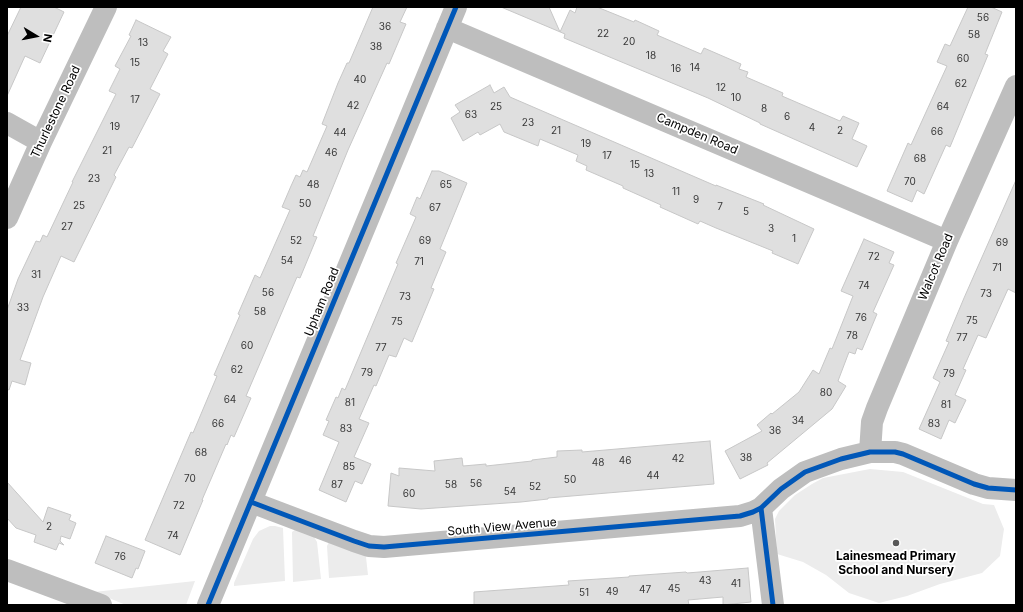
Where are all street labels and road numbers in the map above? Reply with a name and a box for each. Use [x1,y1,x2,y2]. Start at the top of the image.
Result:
street label: Thurlestone Road [28,64,84,160]
street label: Campden Road [654,110,740,158]
street label: Walcot Road [915,231,957,303]
street label: Upham Road [302,265,342,339]
street label: South View Avenue [447,515,557,539]

